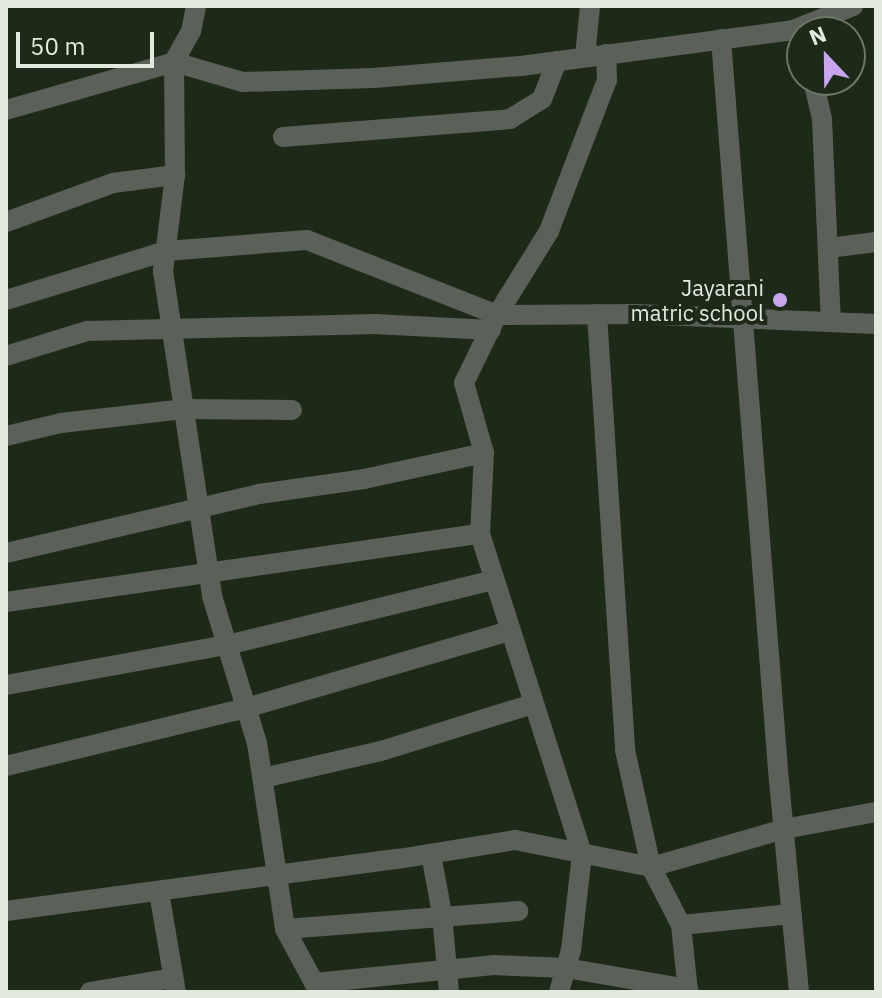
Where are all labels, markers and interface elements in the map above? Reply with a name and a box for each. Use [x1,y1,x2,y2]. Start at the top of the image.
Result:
scale bar [20,16,158,66]
north arrow [786,16,866,96]
text: N [805,19,830,52]
text: 50 m [30,30,85,62]
place label: Jayarani matric school [631,274,764,326]
marker: Jayarani matric school [771,291,789,309]

